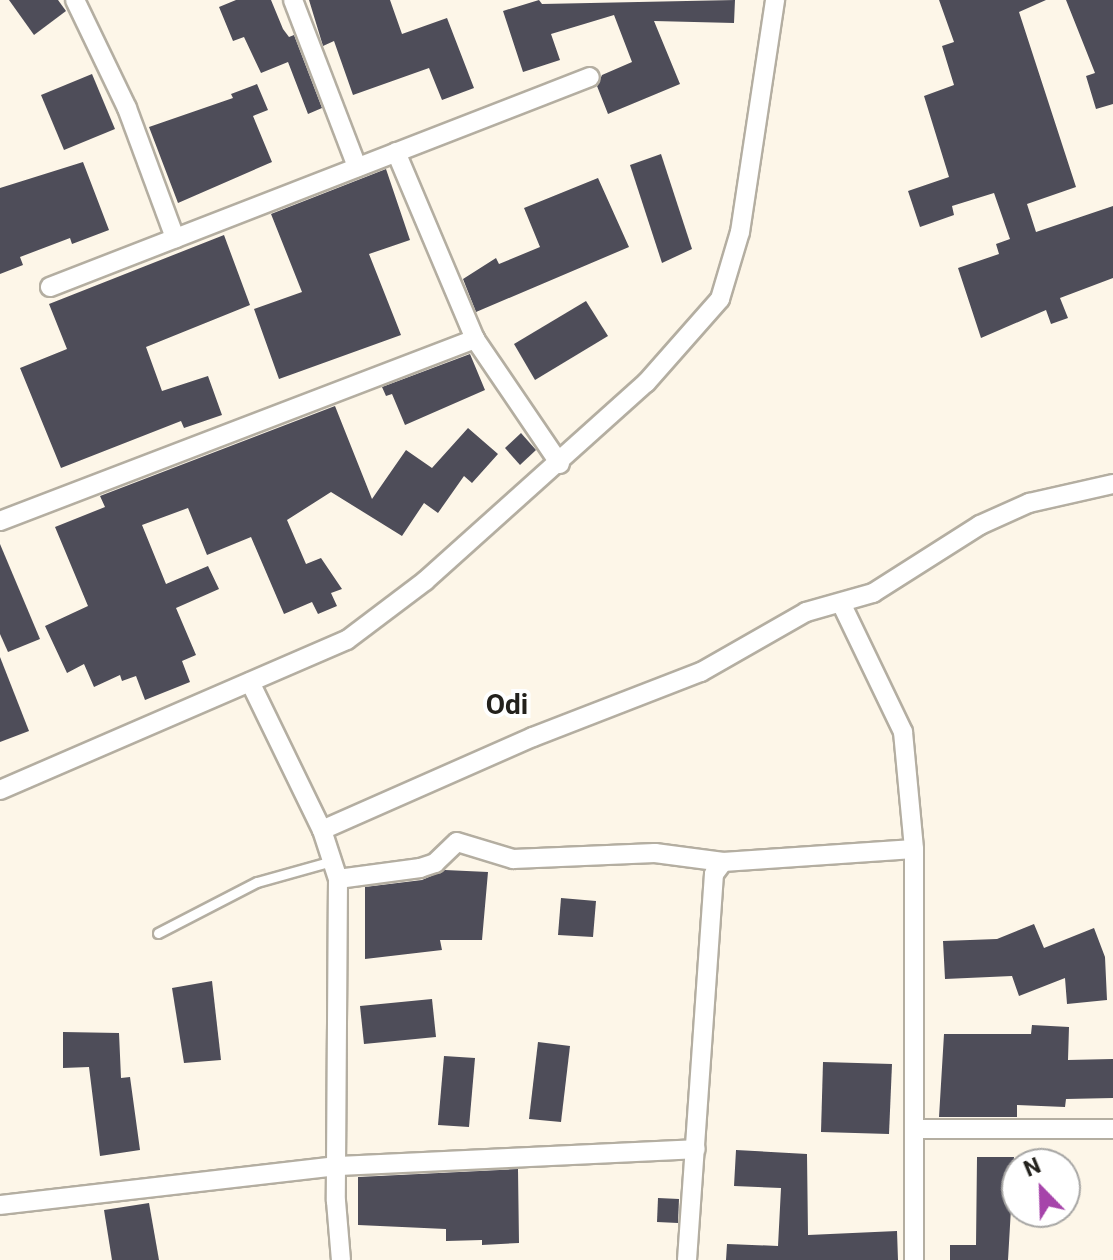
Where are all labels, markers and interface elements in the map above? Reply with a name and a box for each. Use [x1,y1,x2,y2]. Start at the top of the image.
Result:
district label: Odi [486,688,528,722]
north arrow [1001,1148,1081,1228]
text: N [1020,1153,1044,1182]

